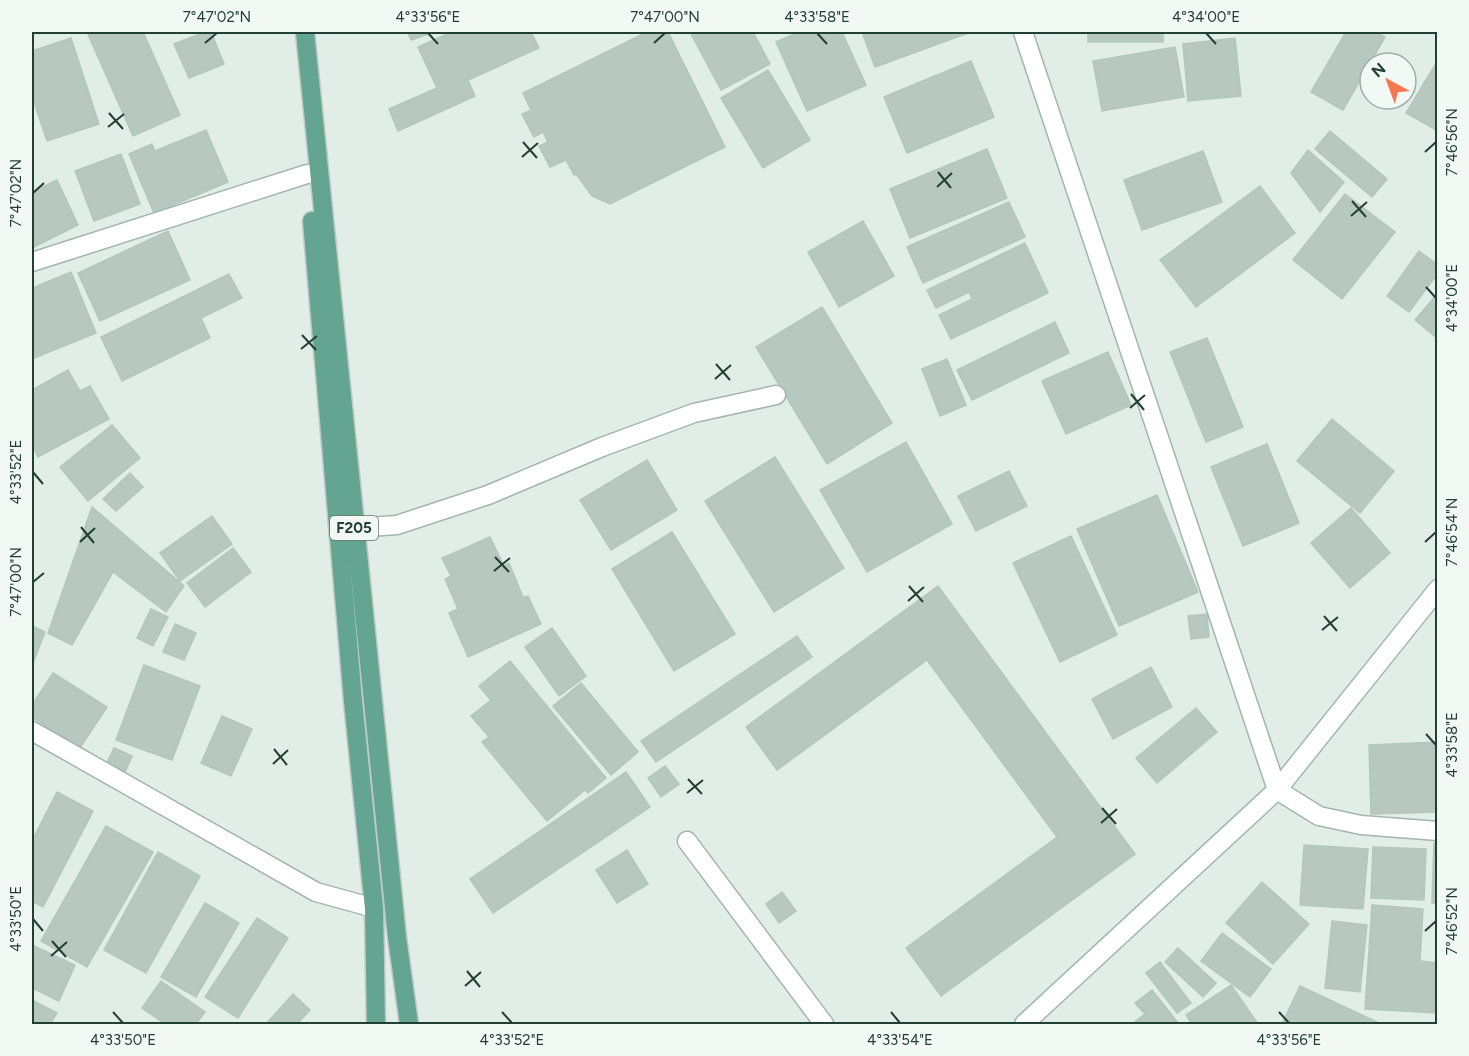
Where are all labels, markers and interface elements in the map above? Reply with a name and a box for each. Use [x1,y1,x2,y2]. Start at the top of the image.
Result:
text: 7°47'02"N [183,8,251,26]
text: 4°33'56"E [396,8,460,26]
text: 7°47'00"N [630,8,700,26]
text: 4°33'58"E [784,8,850,26]
text: 4°34'00"E [1172,8,1240,26]
north arrow [1358,51,1418,111]
text: N [1368,59,1389,81]
text: 7°46'56"N [1443,108,1461,176]
text: 7°47'02"N [7,159,25,227]
text: 4°34'00"E [1443,264,1461,332]
text: 4°33'52"E [7,440,25,504]
text: 7°46'54"N [1443,498,1461,566]
road number: F205 [330,516,378,540]
text: 7°47'00"N [7,547,25,617]
text: 4°33'58"E [1443,712,1461,778]
text: 4°33'50"E [7,886,25,952]
text: 7°46'52"N [1443,887,1461,955]
text: 4°33'50"E [90,1031,156,1049]
text: 4°33'52"E [480,1031,544,1049]
text: 4°33'54"E [867,1031,933,1049]
text: 4°33'56"E [1257,1031,1321,1049]

